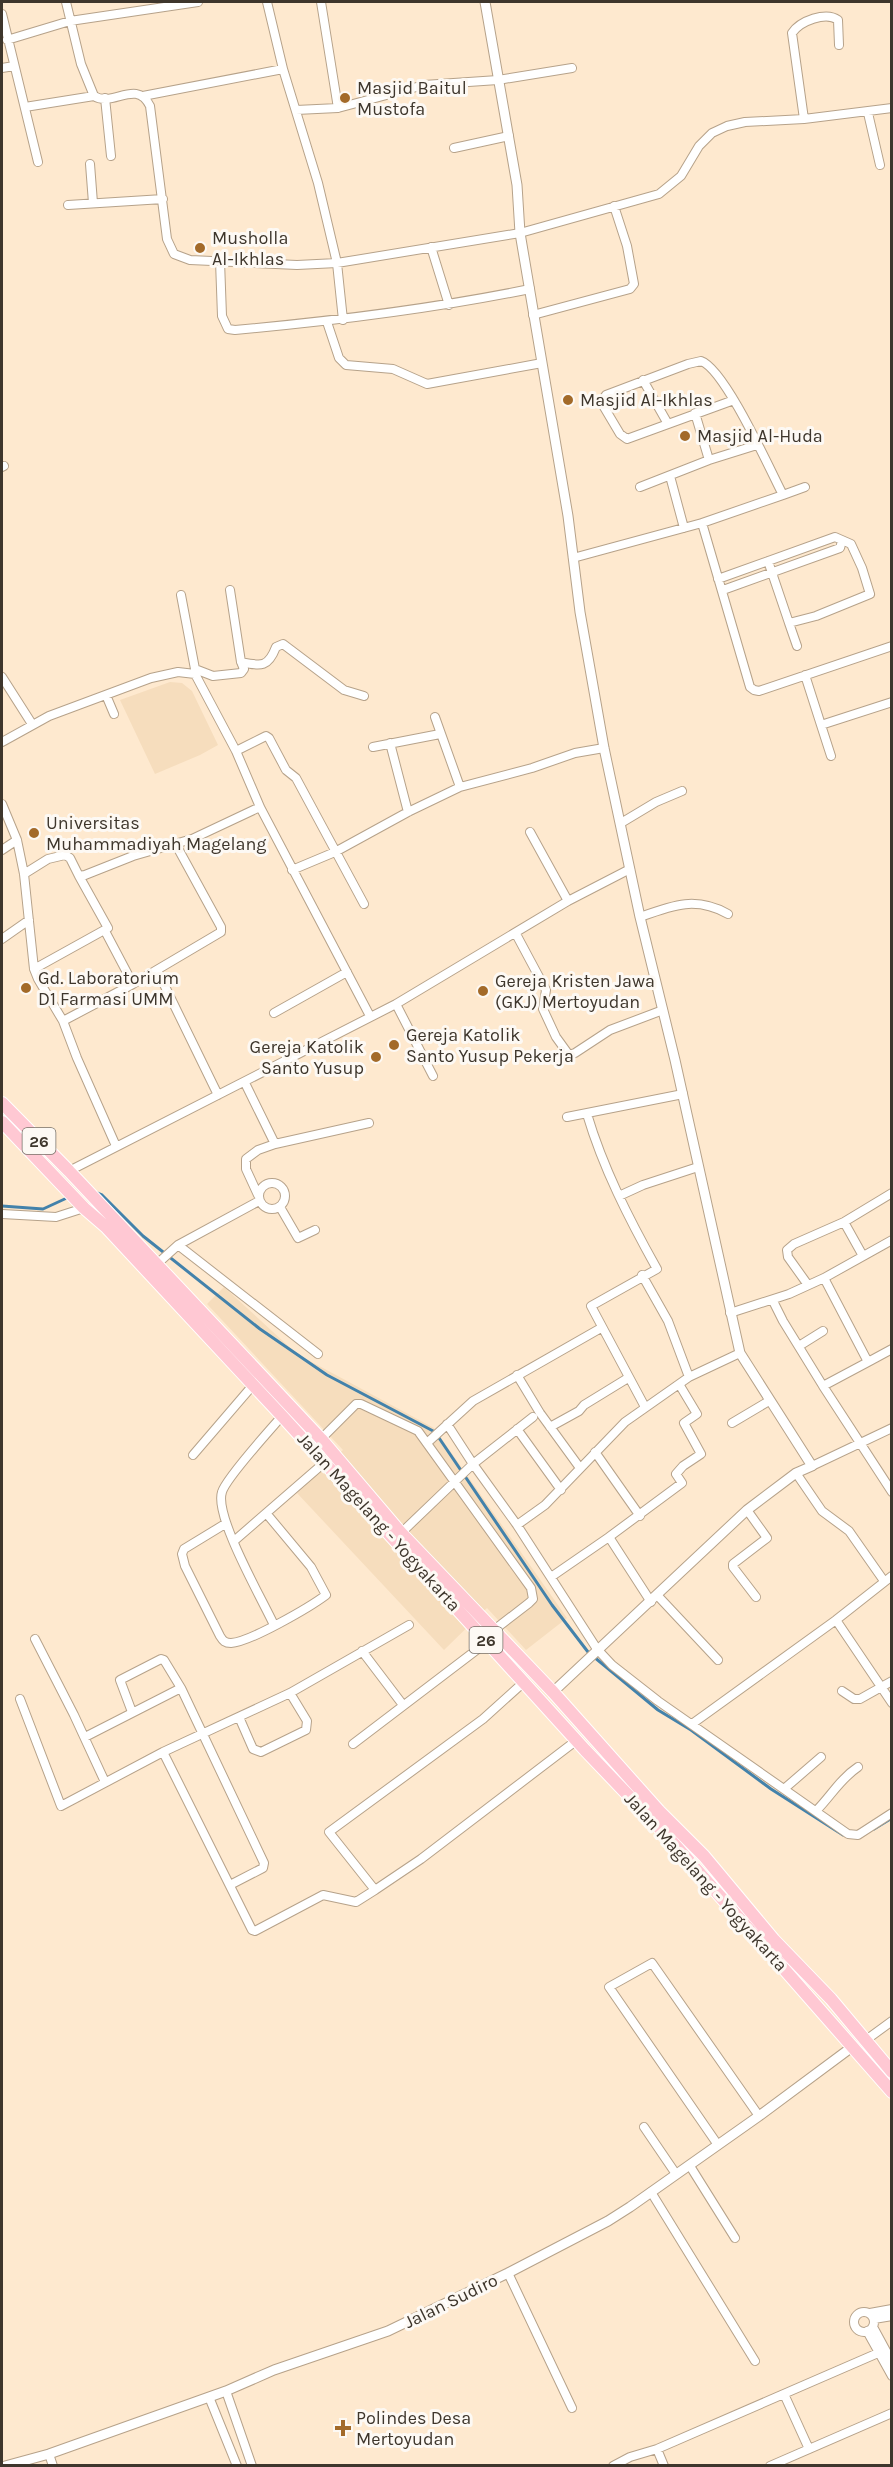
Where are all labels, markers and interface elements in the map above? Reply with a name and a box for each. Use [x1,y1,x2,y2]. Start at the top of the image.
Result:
place label: Masjid Baitul Mustofa [357,77,467,120]
marker: Masjid Baitul Mustofa [338,91,352,105]
place label: Musholla Al-Ikhlas [212,227,288,270]
marker: Musholla Al-Ikhlas [193,241,207,255]
place label: Masjid Al-Ikhlas [580,389,713,411]
marker: Masjid Al-Ikhlas [561,393,575,407]
place label: Masjid Al-Huda [697,425,823,447]
marker: Masjid Al-Huda [678,429,692,443]
place label: Universitas Muhammadiyah Magelang [46,812,267,855]
marker: Universitas Muhammadiyah Magelang [27,826,41,840]
place label: Gd. Laboratorium D1 Farmasi UMM [38,967,179,1010]
place label: Gereja Kristen Jawa (GKJ) Mertoyudan [495,970,655,1013]
marker: Gd. Laboratorium D1 Farmasi UMM [19,981,33,995]
marker: Gereja Kristen Jawa (GKJ) Mertoyudan [476,984,490,998]
place label: Gereja Katolik Santo Yusup Pekerja [406,1024,574,1067]
place label: Gereja Katolik Santo Yusup [250,1036,364,1079]
marker: Gereja Katolik Santo Yusup Pekerja [387,1038,401,1052]
marker: Gereja Katolik Santo Yusup [369,1050,383,1064]
road number: 26 [22,1128,56,1154]
street label: Jalan Magelang - Yogyakarta [293,1428,465,1616]
road number: 26 [470,1627,502,1653]
street label: Jalan Magelang - Yogyakarta [620,1788,792,1976]
street label: Jalan Sudiro [401,2269,501,2333]
place label: Polindes Desa Mertoyudan [356,2407,471,2450]
marker: Polindes Desa Mertoyudan [334,2419,352,2437]

